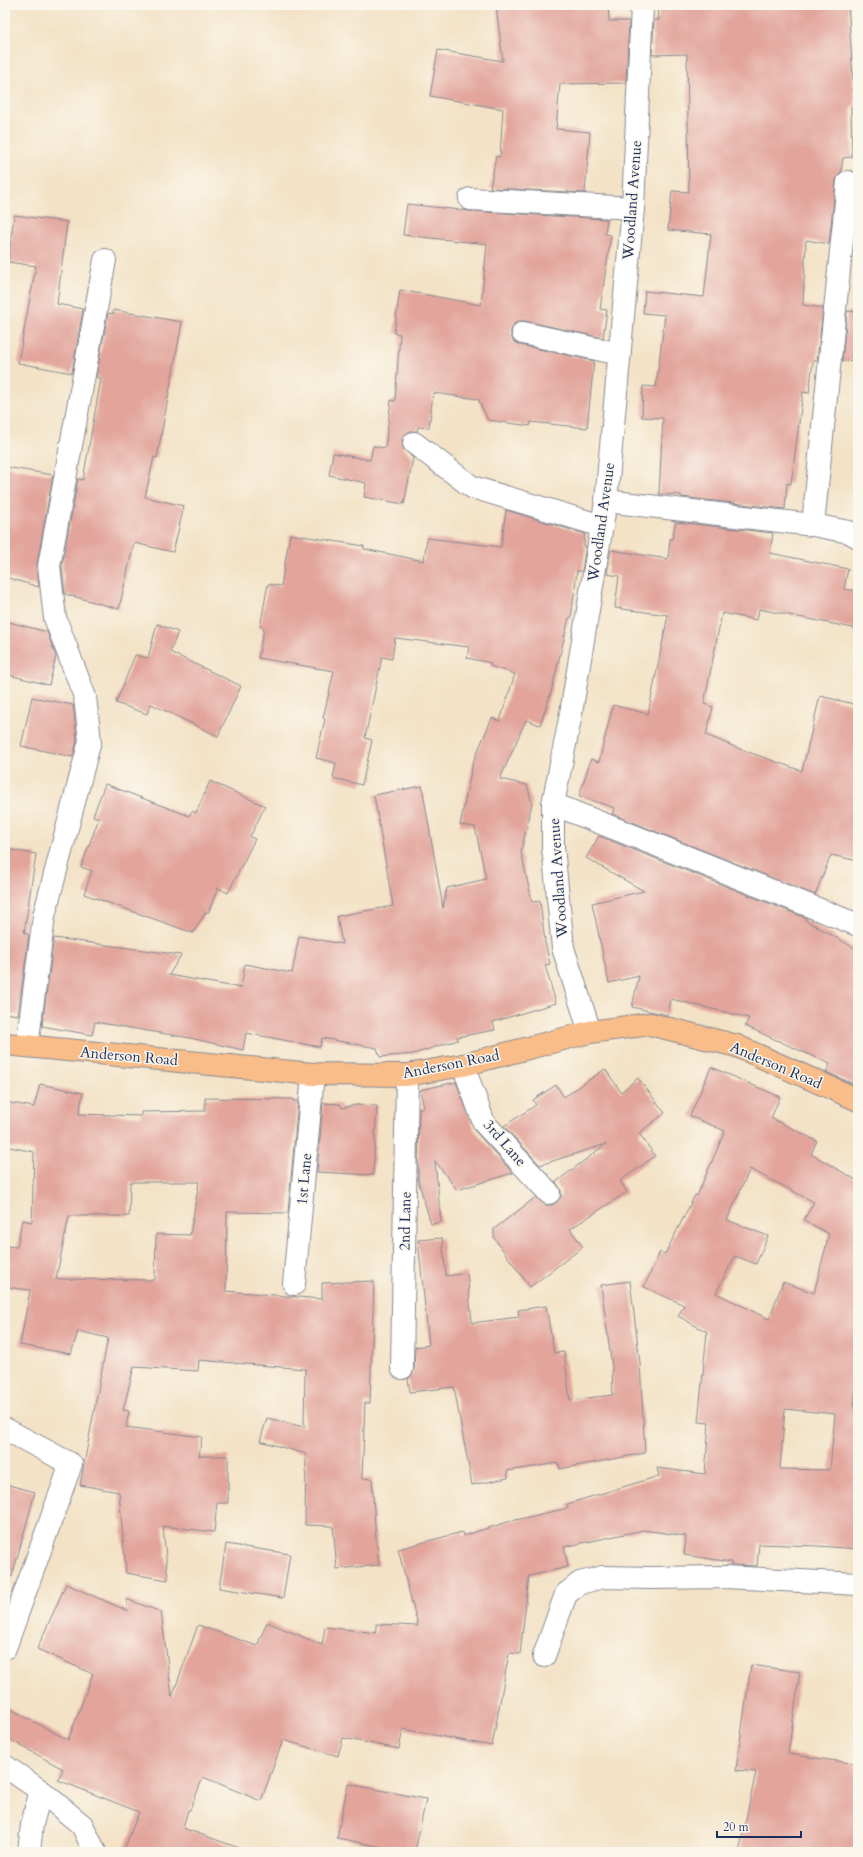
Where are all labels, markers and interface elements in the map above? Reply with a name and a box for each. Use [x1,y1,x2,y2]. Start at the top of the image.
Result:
street label: Woodland Avenue [618,139,646,262]
street label: Woodland Avenue [583,461,619,584]
street label: Woodland Avenue [544,817,572,940]
street label: Anderson Road [727,1037,825,1093]
street label: Anderson Road [79,1042,179,1070]
street label: Anderson Road [401,1045,501,1083]
street label: 3rd Lane [479,1115,531,1171]
street label: 1st Lane [292,1152,316,1206]
street label: 2nd Lane [394,1191,416,1251]
scale bar [717,1813,801,1839]
text: 20 m [723,1819,750,1835]

